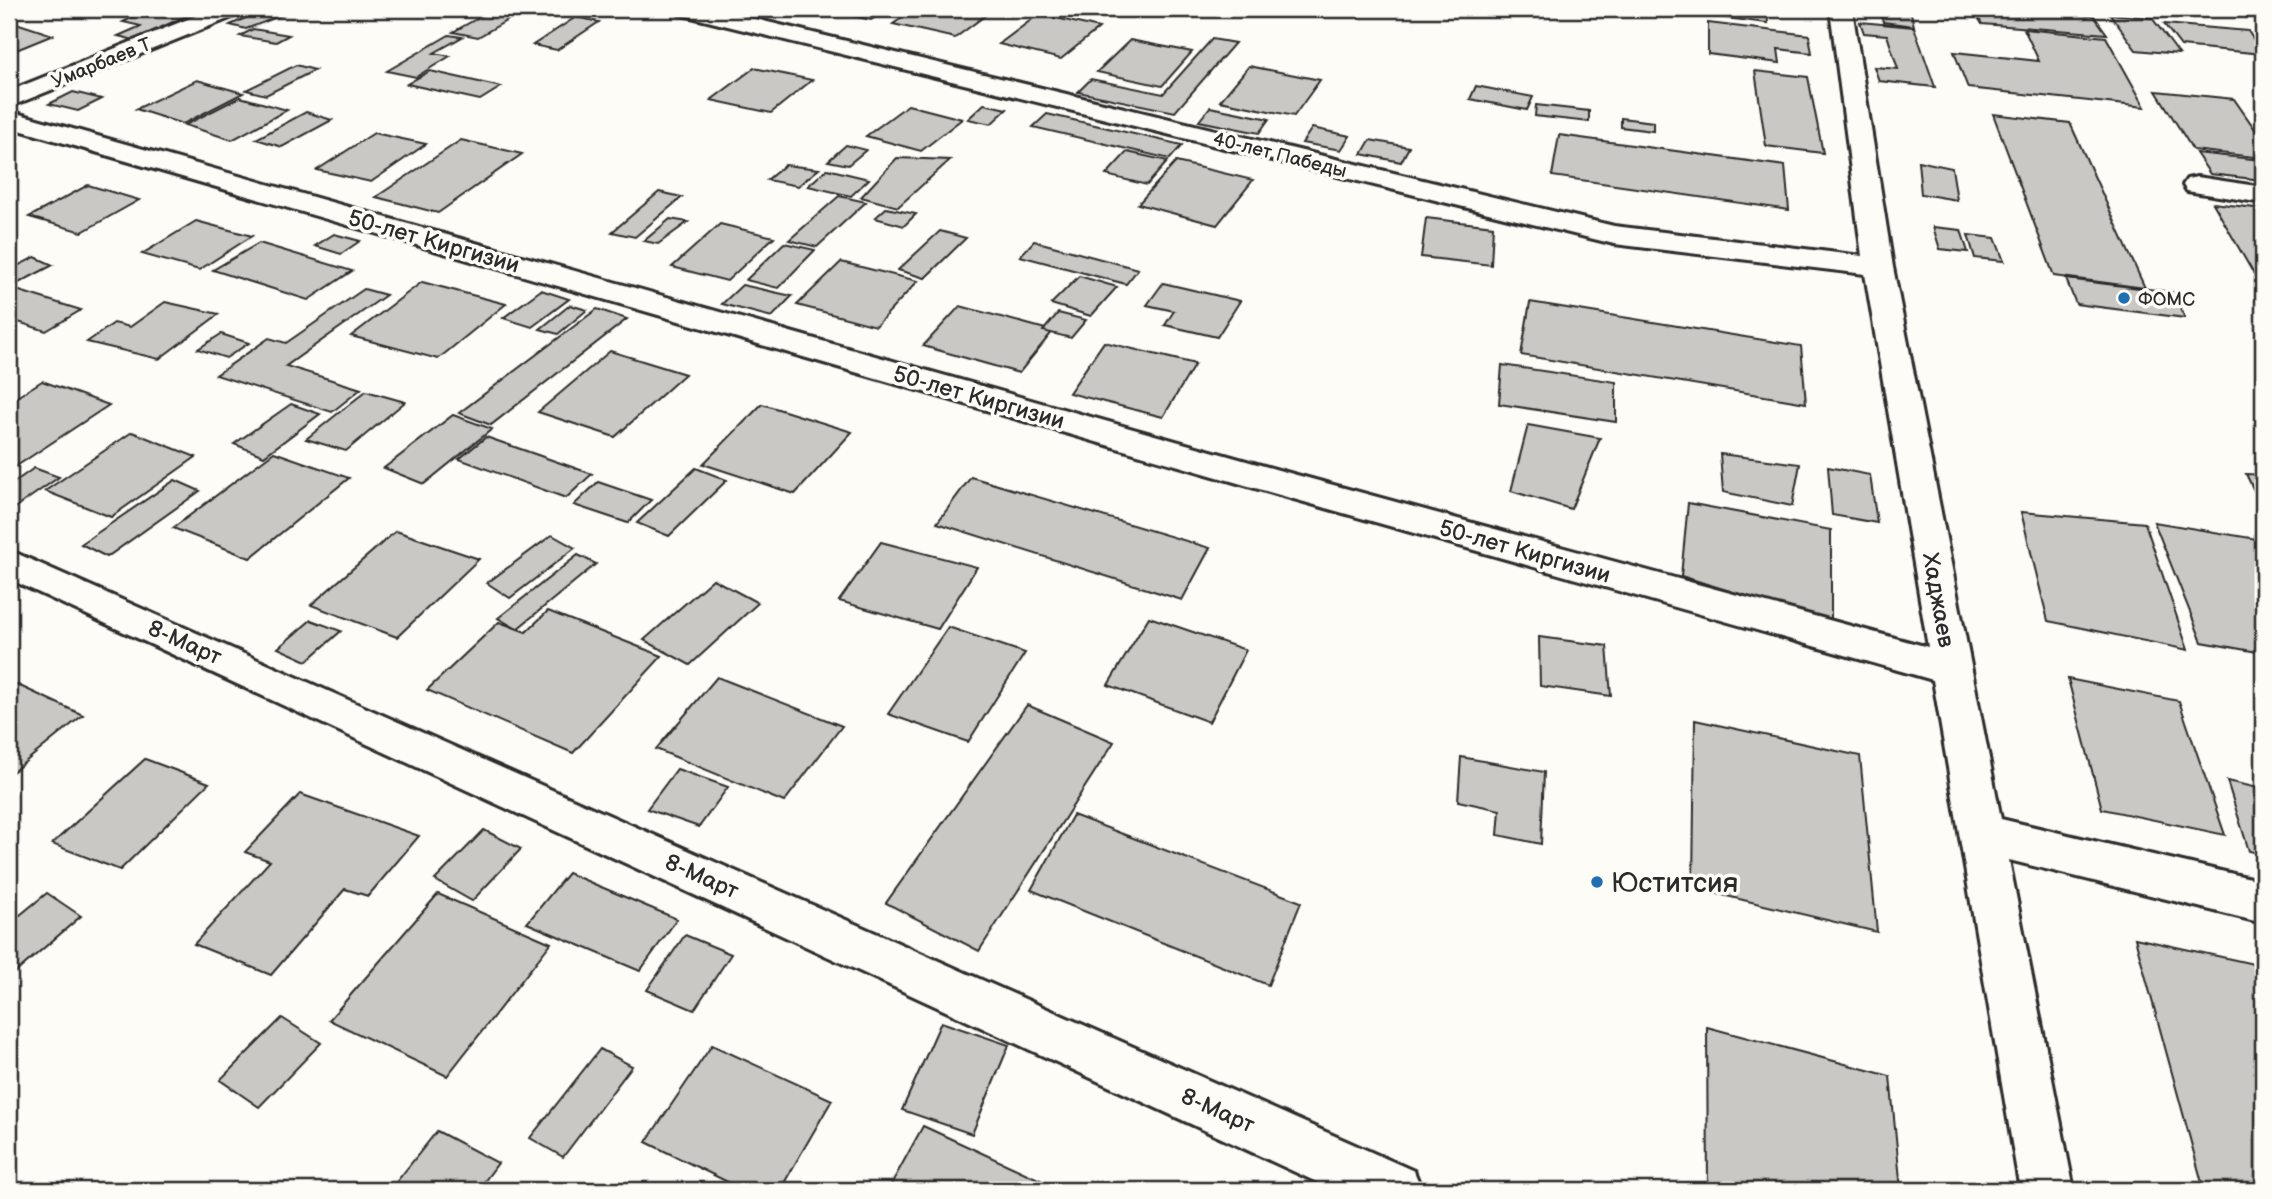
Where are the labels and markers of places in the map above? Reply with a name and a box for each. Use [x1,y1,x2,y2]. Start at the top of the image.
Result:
place label: ФОМС [2138,288,2195,311]
marker: ФОМС [2116,290,2132,306]
place label: Юститсия [1611,867,1738,900]
marker: Юститсия [1589,874,1605,890]

